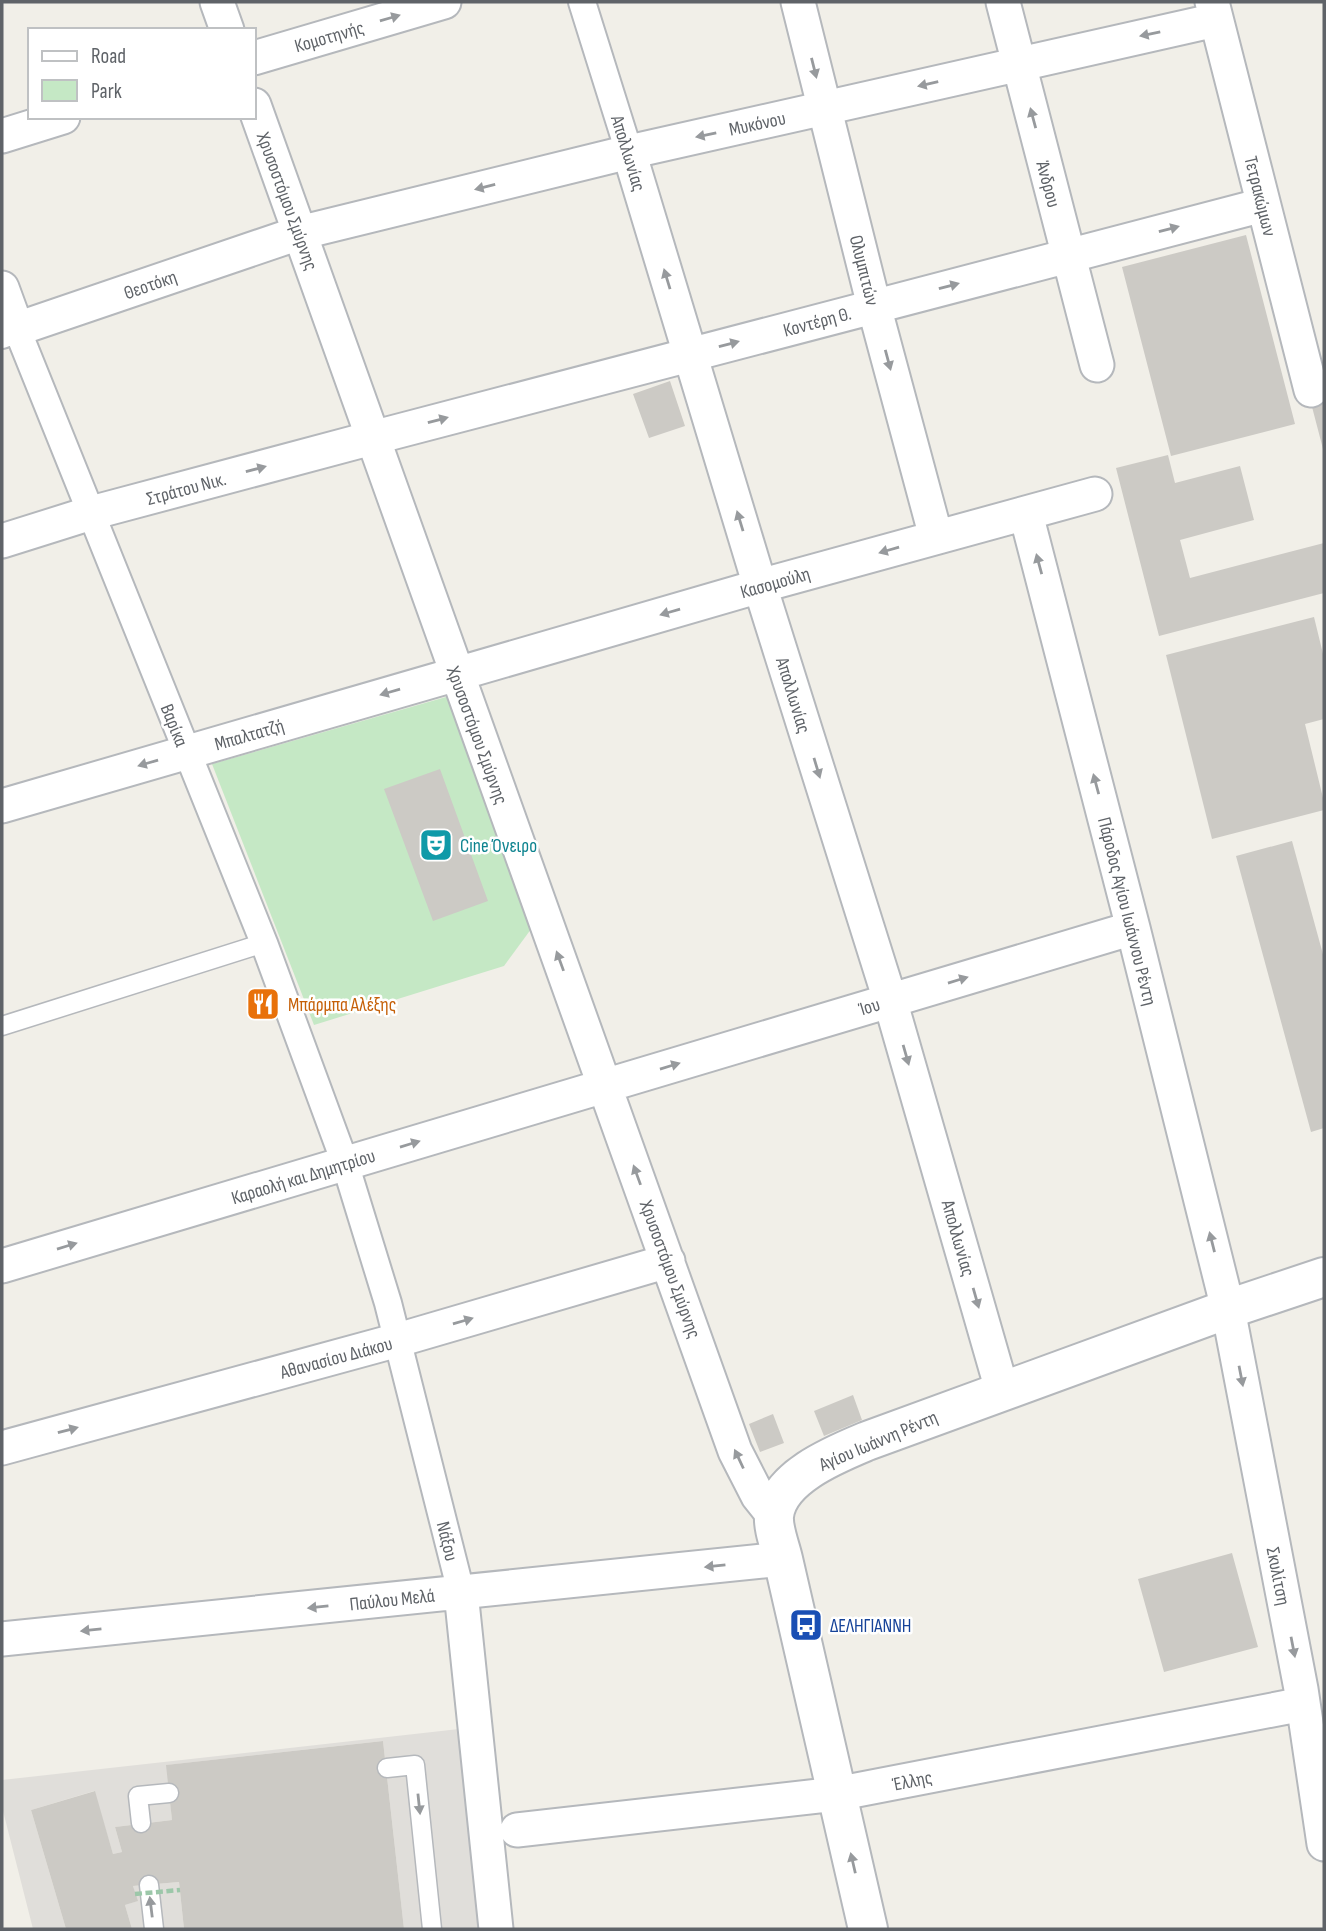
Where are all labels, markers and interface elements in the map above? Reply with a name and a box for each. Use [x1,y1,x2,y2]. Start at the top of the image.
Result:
one-way arrow [380,12,401,22]
street label: Κομοτηνής [292,17,367,58]
legend [28,28,256,119]
one-way arrow [1139,29,1161,40]
text: Road [91,44,126,69]
one-way arrow [809,57,820,79]
text: Park [91,79,122,104]
one-way arrow [917,79,939,90]
street label: Μυκόνου [727,107,788,142]
one-way arrow [1027,107,1037,128]
street label: Απολλωνίας [605,112,650,194]
street label: Χρυσοστόμου Σμύρνης [251,128,322,274]
one-way arrow [695,129,717,140]
street label: Τετρακώμων [1239,154,1281,239]
street label: Άνδρου [1030,159,1065,210]
one-way arrow [473,182,495,193]
one-way arrow [1158,223,1180,234]
street label: Ολυμπιτών [844,233,884,308]
street label: Θεοτόκη [121,266,180,305]
one-way arrow [662,269,672,290]
one-way arrow [939,281,960,291]
street label: Κοντέρη Θ. [781,302,854,343]
one-way arrow [718,338,740,349]
one-way arrow [884,350,894,371]
one-way arrow [427,414,449,425]
one-way arrow [245,463,267,474]
street label: Στράτου Νικ. [144,468,229,511]
one-way arrow [735,510,745,531]
one-way arrow [877,545,899,556]
one-way arrow [1033,553,1044,575]
street label: Κασομούλη [738,563,813,604]
one-way arrow [659,607,680,617]
street label: Απολλωνίας [770,654,815,736]
street label: Χρυσοστόμου Σμύρνης [441,662,512,808]
one-way arrow [379,688,400,698]
street label: Βαρίκα [155,701,193,750]
street label: Μπαλτατζή [212,715,287,756]
one-way arrow [812,758,823,779]
one-way arrow [137,759,158,769]
one-way arrow [1090,773,1101,795]
street label: Πάροδος Αγίου Ιωάννου Ρέντη [1092,815,1161,1008]
theatre icon: Cine Όνειρο [417,826,455,864]
place label: Cine Όνειρο [460,835,537,858]
one-way arrow [554,951,565,972]
one-way arrow [948,974,969,984]
restaurant icon: Μπάρμπα Αλέξης [244,985,282,1023]
street label: Ίου [855,993,883,1022]
place label: Μπάρμπα Αλέξης [288,994,396,1017]
one-way arrow [901,1045,912,1067]
one-way arrow [660,1061,681,1071]
one-way arrow [400,1138,421,1148]
street label: Καραολή και Δημητρίου [229,1145,378,1210]
one-way arrow [631,1165,642,1186]
street label: Χρυσοστόμου Σμύρνης [634,1196,705,1342]
street label: Απολλωνίας [935,1197,979,1279]
one-way arrow [1206,1231,1217,1253]
one-way arrow [57,1241,78,1251]
one-way arrow [971,1287,981,1308]
one-way arrow [453,1315,474,1325]
street label: Αθανασίου Διάκου [277,1332,395,1385]
one-way arrow [1236,1365,1247,1387]
street label: Αγίου Ιωάννη Ρέντη [815,1406,941,1477]
one-way arrow [57,1424,79,1435]
one-way arrow [733,1448,744,1469]
street label: Νάξου [431,1519,463,1564]
street label: Σκυλίτση [1261,1545,1294,1607]
one-way arrow [703,1561,725,1572]
street label: Παύλου Μελά [348,1585,436,1616]
one-way arrow [307,1601,329,1612]
bus stop icon: ΔΕΛΗΓΙΑΝΝΗ [787,1606,825,1644]
place label: ΔΕΛΗΓΙΑΝΝΗ [830,1615,911,1638]
one-way arrow [80,1624,102,1635]
one-way arrow [1288,1636,1299,1658]
street label: Έλλης [889,1766,934,1797]
one-way arrow [414,1793,425,1815]
one-way arrow [847,1852,858,1874]
one-way arrow [146,1896,157,1918]

